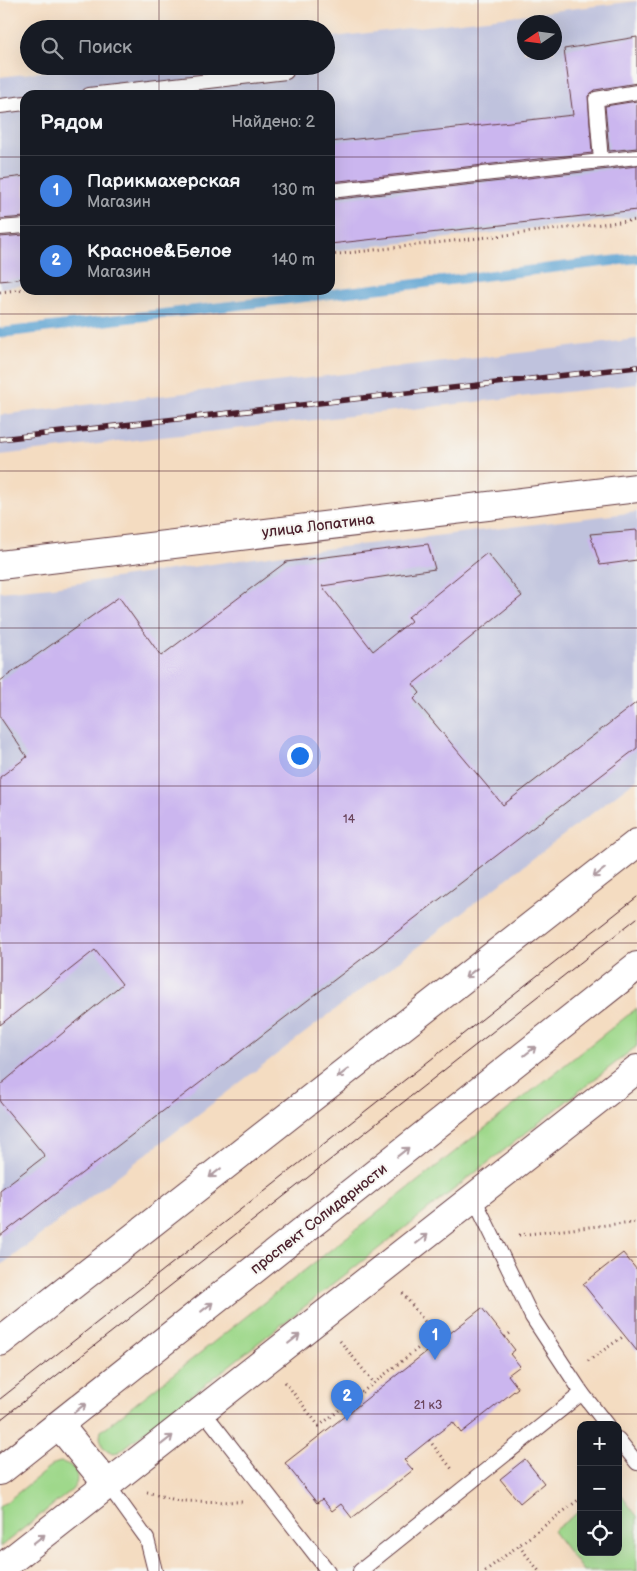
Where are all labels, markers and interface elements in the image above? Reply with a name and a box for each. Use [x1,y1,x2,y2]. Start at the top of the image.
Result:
north arrow [517,15,562,60]
search box [20,20,335,75]
icon: search [38,34,66,62]
text: Поиск [78,36,132,59]
text: Рядом [40,110,103,135]
text: Найдено: 2 [231,113,315,132]
text: Парикмахерская [87,170,241,193]
text: 1 [53,181,59,200]
text: 130 m [272,181,315,200]
text: Магазин [87,193,151,212]
text: Красное&Белое [87,240,232,263]
text: 2 [51,251,61,270]
text: 140 m [272,251,315,270]
text: Магазин [87,263,151,282]
street label: улица Лопатина [261,510,375,542]
your location [287,743,313,769]
house number: 14 [343,812,356,827]
one-way arrow [593,867,606,878]
one-way arrow [464,968,478,978]
one-way arrow [523,1046,537,1056]
one-way arrow [337,1068,350,1079]
one-way arrow [396,1147,410,1157]
street label: проспект Солидарности [247,1160,391,1278]
one-way arrow [209,1168,222,1179]
one-way arrow [415,1233,428,1244]
one-way arrow [200,1302,213,1313]
pin: 1 [419,1319,451,1360]
one-way arrow [288,1334,301,1345]
pin: 2 [331,1380,363,1421]
house number: 21 к3 [414,1398,442,1413]
one-way arrow [73,1403,86,1414]
map controls [577,1421,622,1556]
button: + [577,1421,622,1466]
one-way arrow [160,1434,173,1445]
button: − [577,1466,622,1511]
button: locate [577,1511,622,1556]
one-way arrow [32,1534,45,1545]

